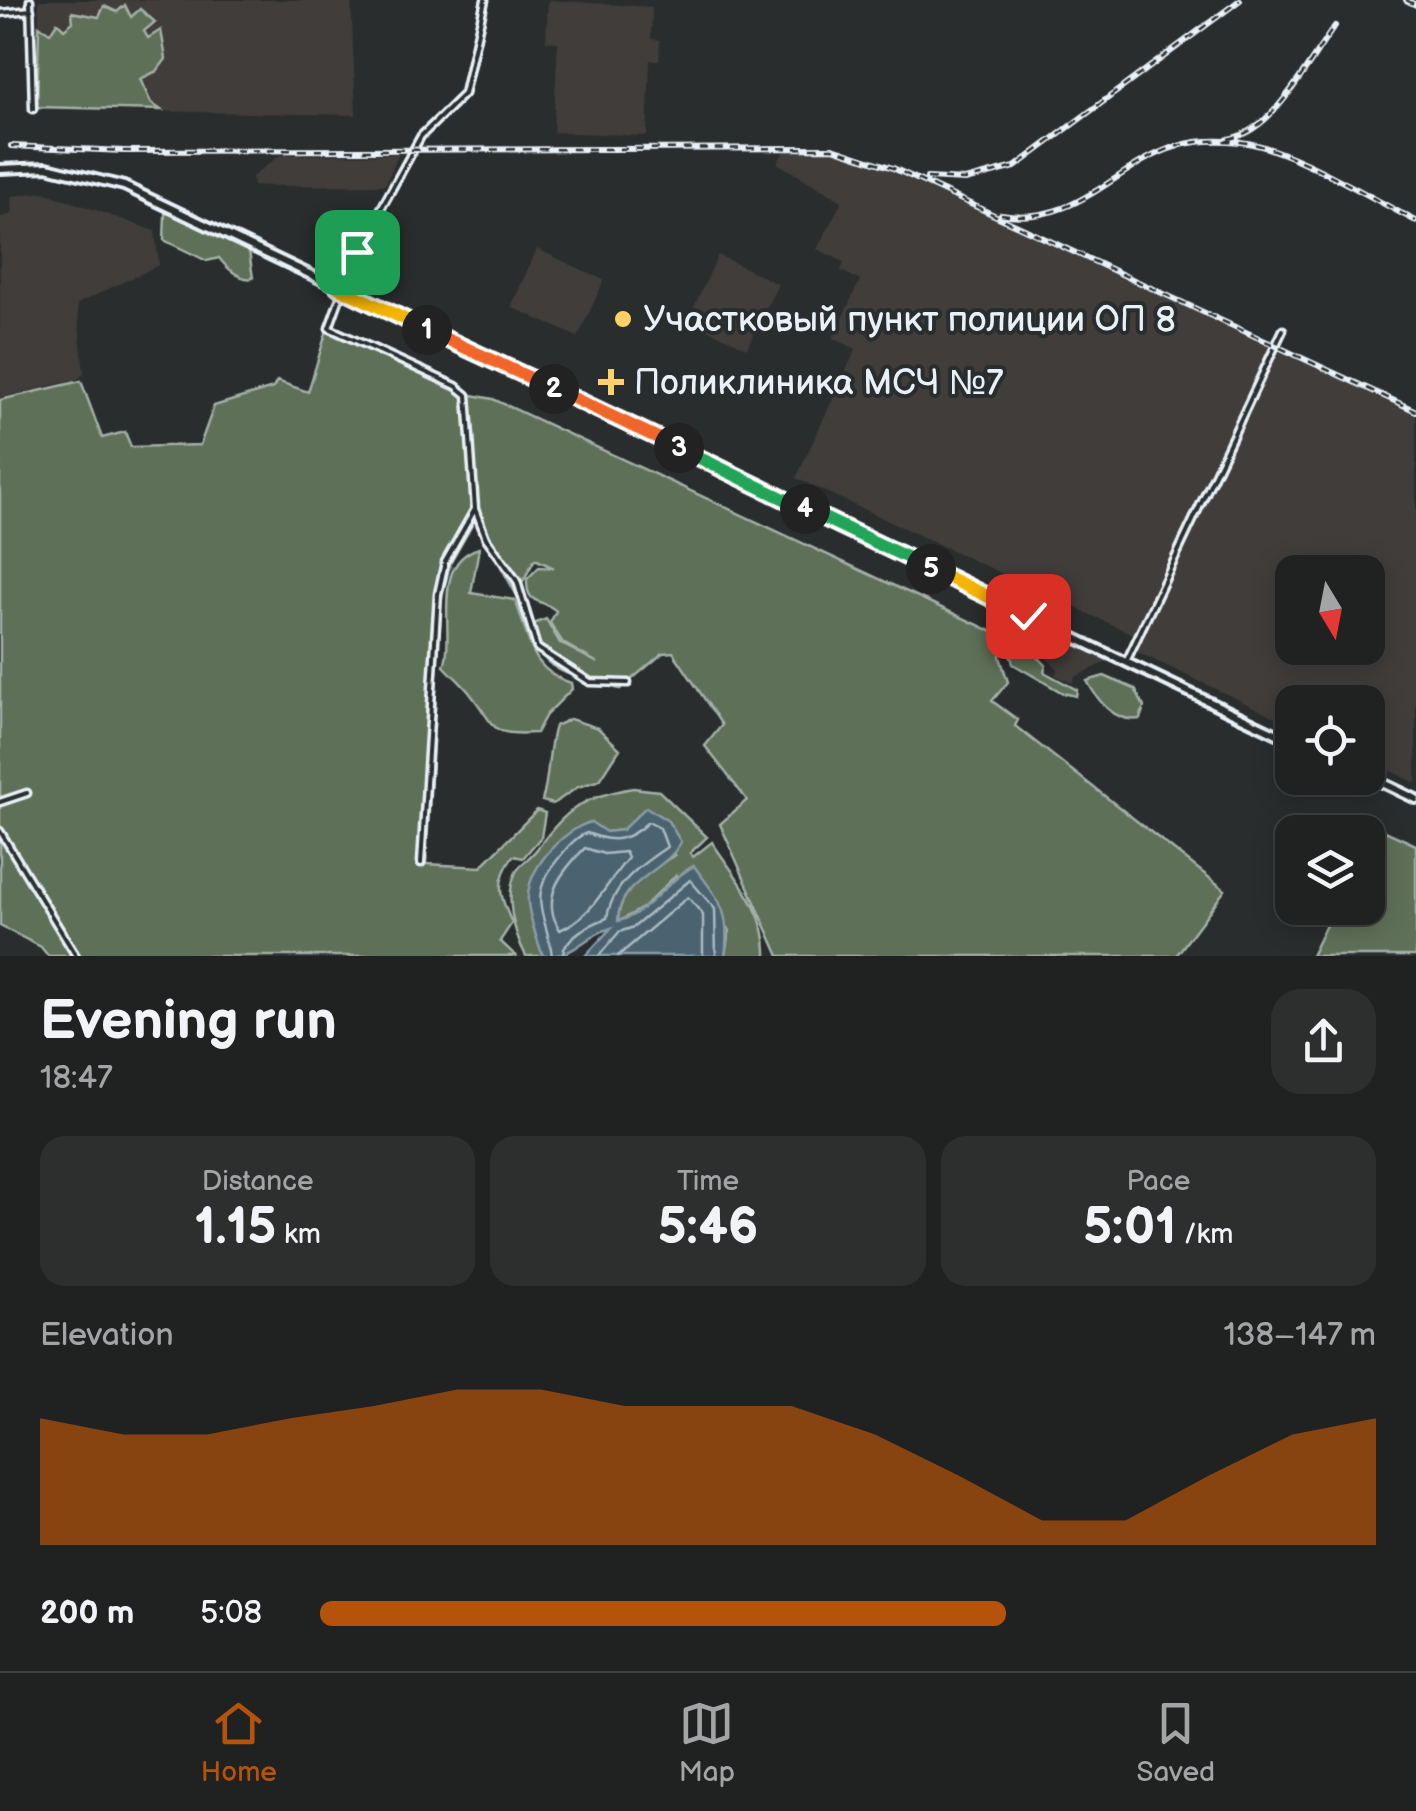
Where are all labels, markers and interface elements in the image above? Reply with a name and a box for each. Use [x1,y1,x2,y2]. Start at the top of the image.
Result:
pin [315,210,400,295]
icon: arrive [330,225,385,280]
place label: Участковый пункт полиции ОП 8 [643,299,1176,342]
pin: 1 [402,305,452,355]
marker: Участковый пункт полиции ОП 8 [612,308,634,330]
text: 1 [421,313,433,346]
place label: Поликлиника МСЧ №7 [634,362,1003,405]
pin: 2 [529,364,579,414]
marker: Поликлиника МСЧ №7 [598,369,624,395]
text: 2 [546,372,562,405]
pin: 3 [654,423,704,473]
text: 3 [671,431,687,464]
pin: 4 [780,484,830,534]
text: 4 [797,492,813,525]
pin: 5 [906,544,956,594]
text: 5 [923,552,939,585]
north arrow [1275,555,1385,665]
map controls [1275,555,1385,925]
pin [986,574,1071,659]
icon: check [1001,589,1056,644]
button: locate [1275,685,1385,795]
button: layers [1275,815,1385,925]
text: Evening run [40,988,337,1055]
button: share [1271,989,1376,1094]
text: 18:47 [40,1059,113,1098]
text: Distance [202,1165,314,1198]
text: Time [677,1165,739,1198]
text: Pace [1126,1165,1190,1198]
text: 1.15 [194,1198,276,1258]
text: 5:46 [658,1198,758,1258]
text: 5:01 [1083,1198,1176,1258]
text: km [276,1218,321,1251]
text: /km [1176,1218,1233,1251]
text: Elevation [40,1316,173,1355]
text: 138–147 m [1223,1316,1376,1355]
text: 200 m [40,1594,134,1633]
text: 5:08 [200,1594,262,1633]
tab: Home [201,1696,277,1789]
tab: Map [679,1696,735,1789]
tab: Saved [1137,1696,1215,1789]

